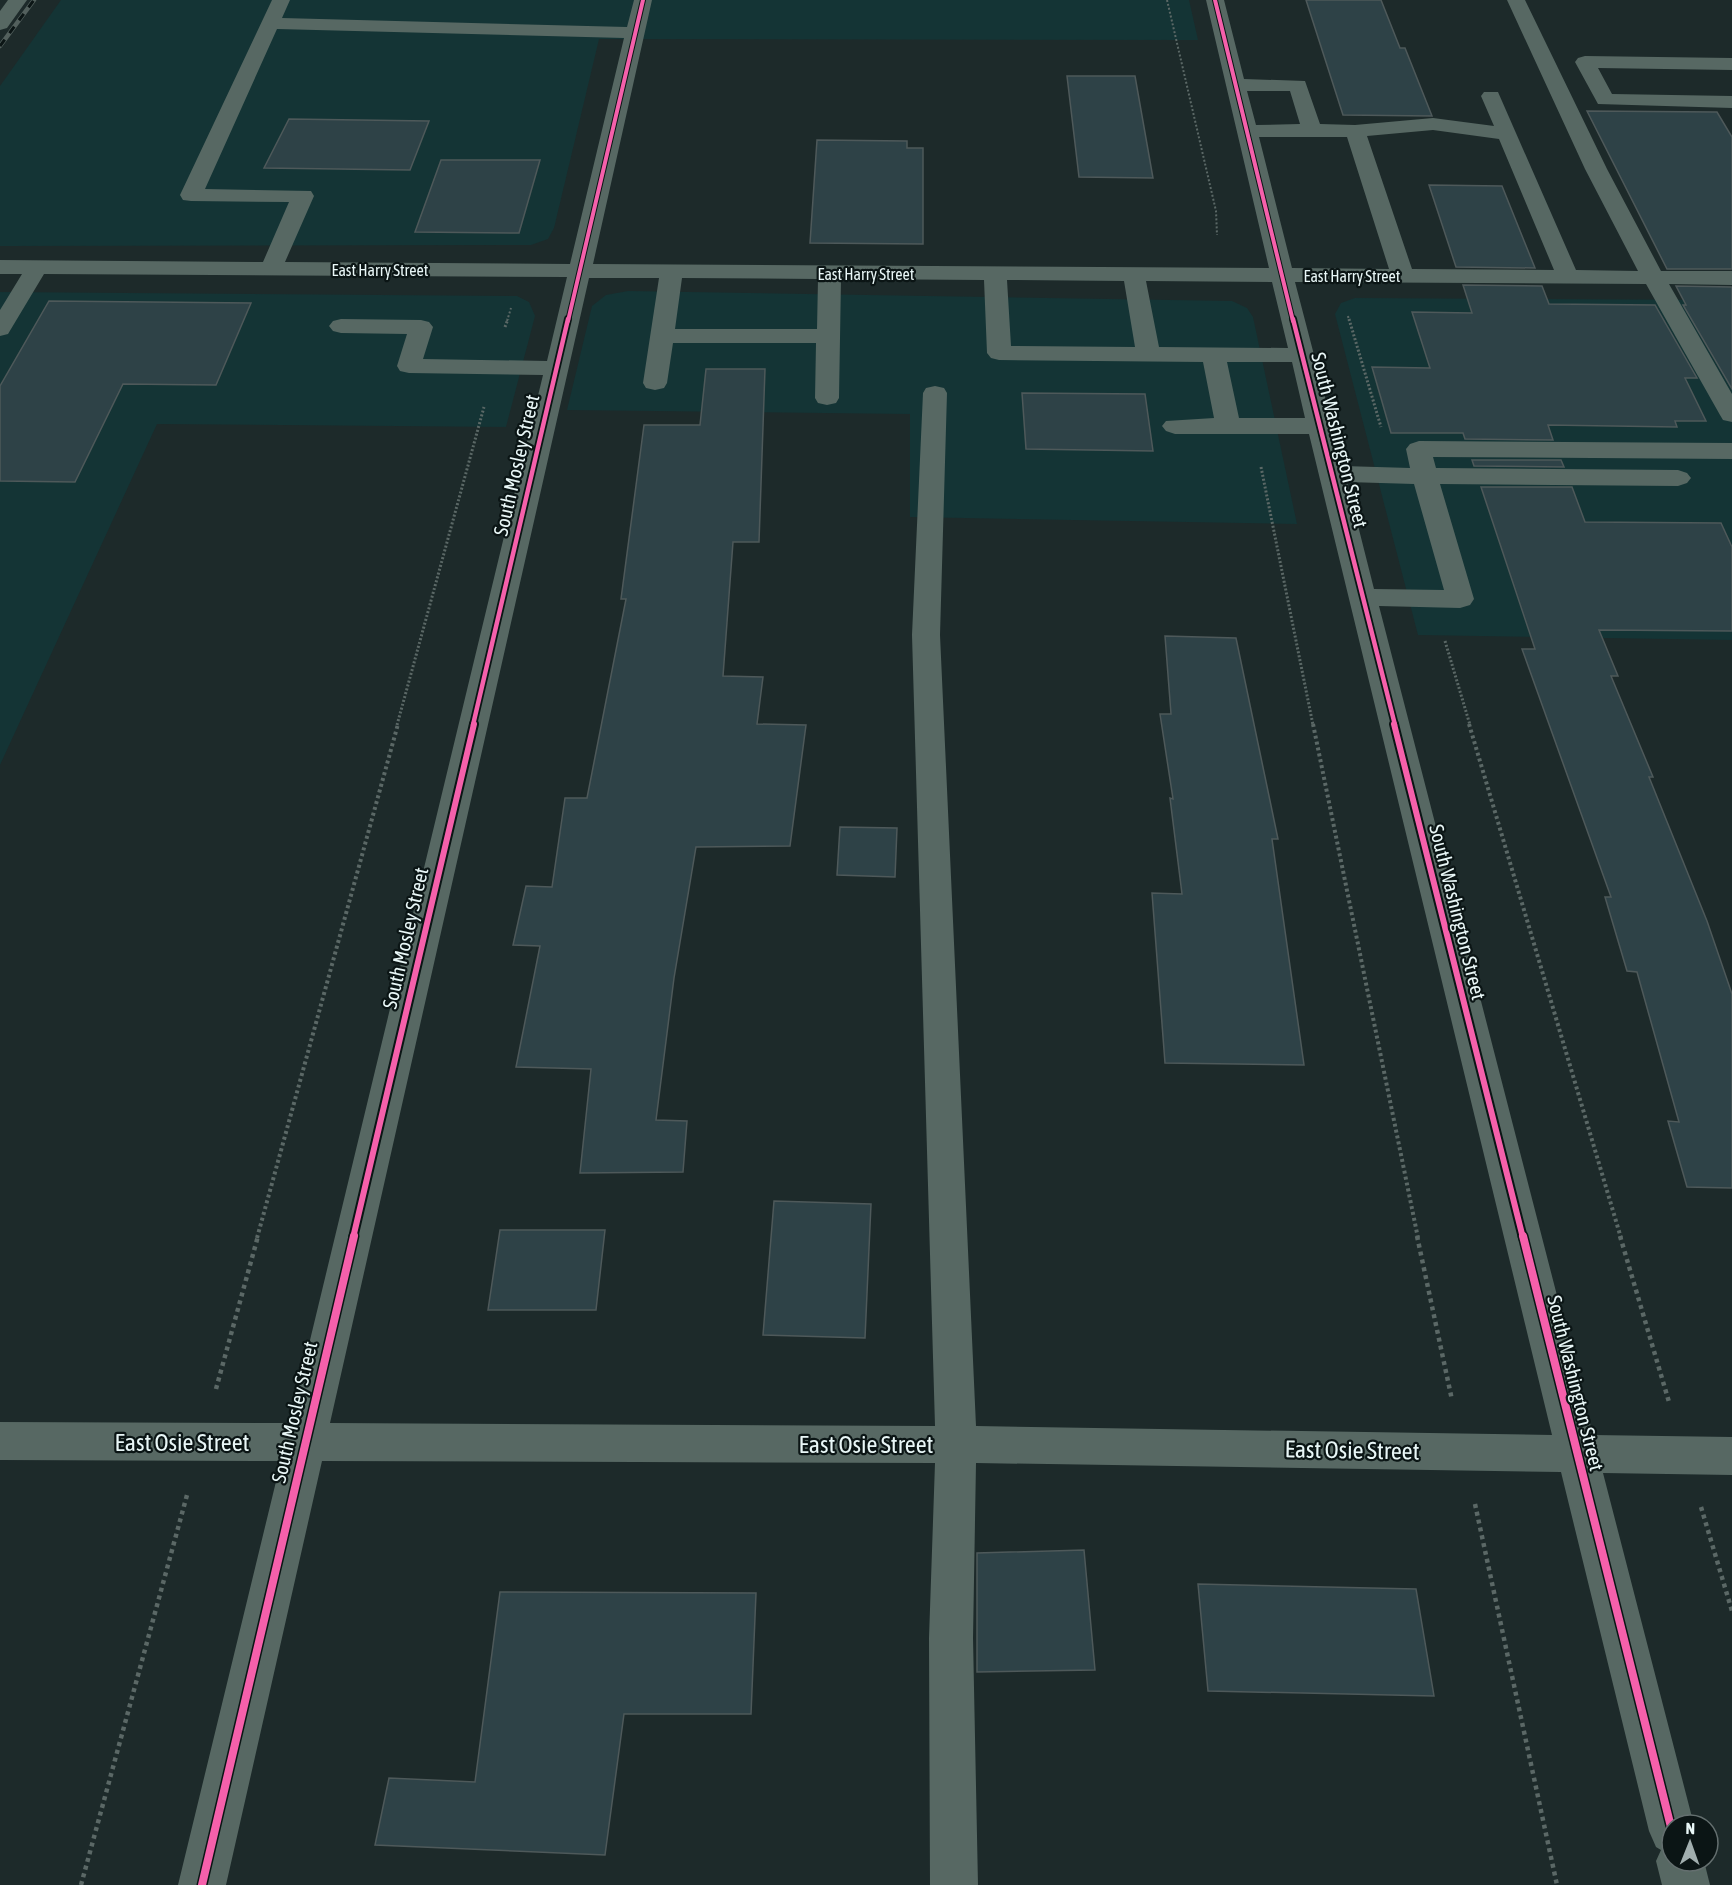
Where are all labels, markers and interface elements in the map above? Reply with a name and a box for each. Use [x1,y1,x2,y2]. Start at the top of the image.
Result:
street label: East Harry Street [332,261,429,280]
street label: East Harry Street [818,265,915,284]
street label: East Harry Street [1304,267,1401,286]
street label: South Washington Street [1307,350,1373,530]
street label: South Mosley Street [489,392,543,538]
street label: South Washington Street [1425,822,1491,1002]
street label: South Mosley Street [378,865,432,1011]
street label: South Washington Street [1543,1293,1609,1473]
street label: South Mosley Street [267,1339,321,1485]
street label: East Osie Street [115,1429,250,1456]
street label: East Osie Street [799,1431,934,1458]
street label: East Osie Street [1284,1435,1420,1465]
north arrow [1660,1813,1720,1873]
text: N [1685,1819,1695,1837]

